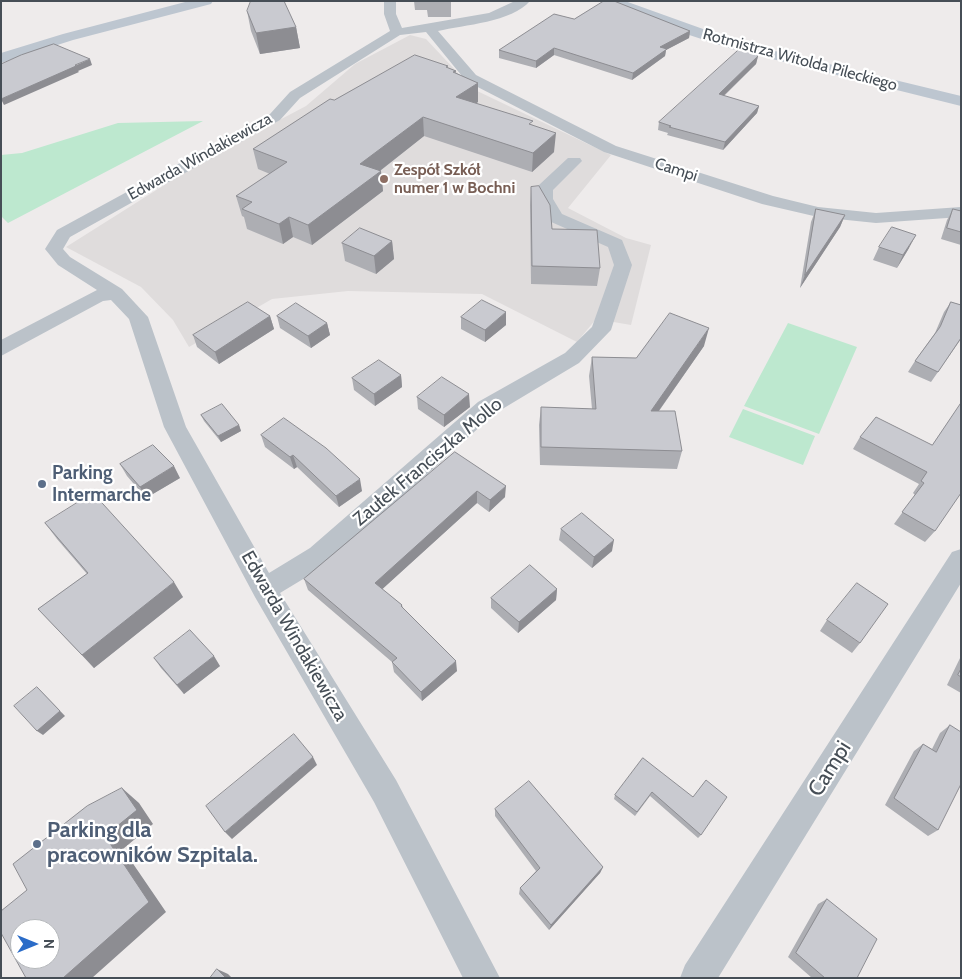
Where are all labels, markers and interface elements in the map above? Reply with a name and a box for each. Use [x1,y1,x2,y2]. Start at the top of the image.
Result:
street label: Rotmistrza Witolda Pileckiego [701,25,899,95]
street label: Edwarda Windakiewicza [125,109,275,205]
street label: Campi [652,154,700,186]
place label: Zespół Szkół numer 1 w Bochni [394,160,515,198]
marker: Zespół Szkół numer 1 w Bochni [378,173,390,185]
street label: Zaułek Franciszka Mollo [349,393,507,531]
place label: Parking Intermarche [52,462,151,506]
marker: Parking Intermarche [36,478,48,490]
street label: Edwarda Windakiewicza [236,547,352,725]
street label: Campi [803,736,857,802]
place label: Parking dla pracowników Szpitala. [47,818,258,869]
marker: Parking dla pracowników Szpitala. [31,838,43,850]
north arrow [10,919,60,969]
text: N [40,939,58,949]

